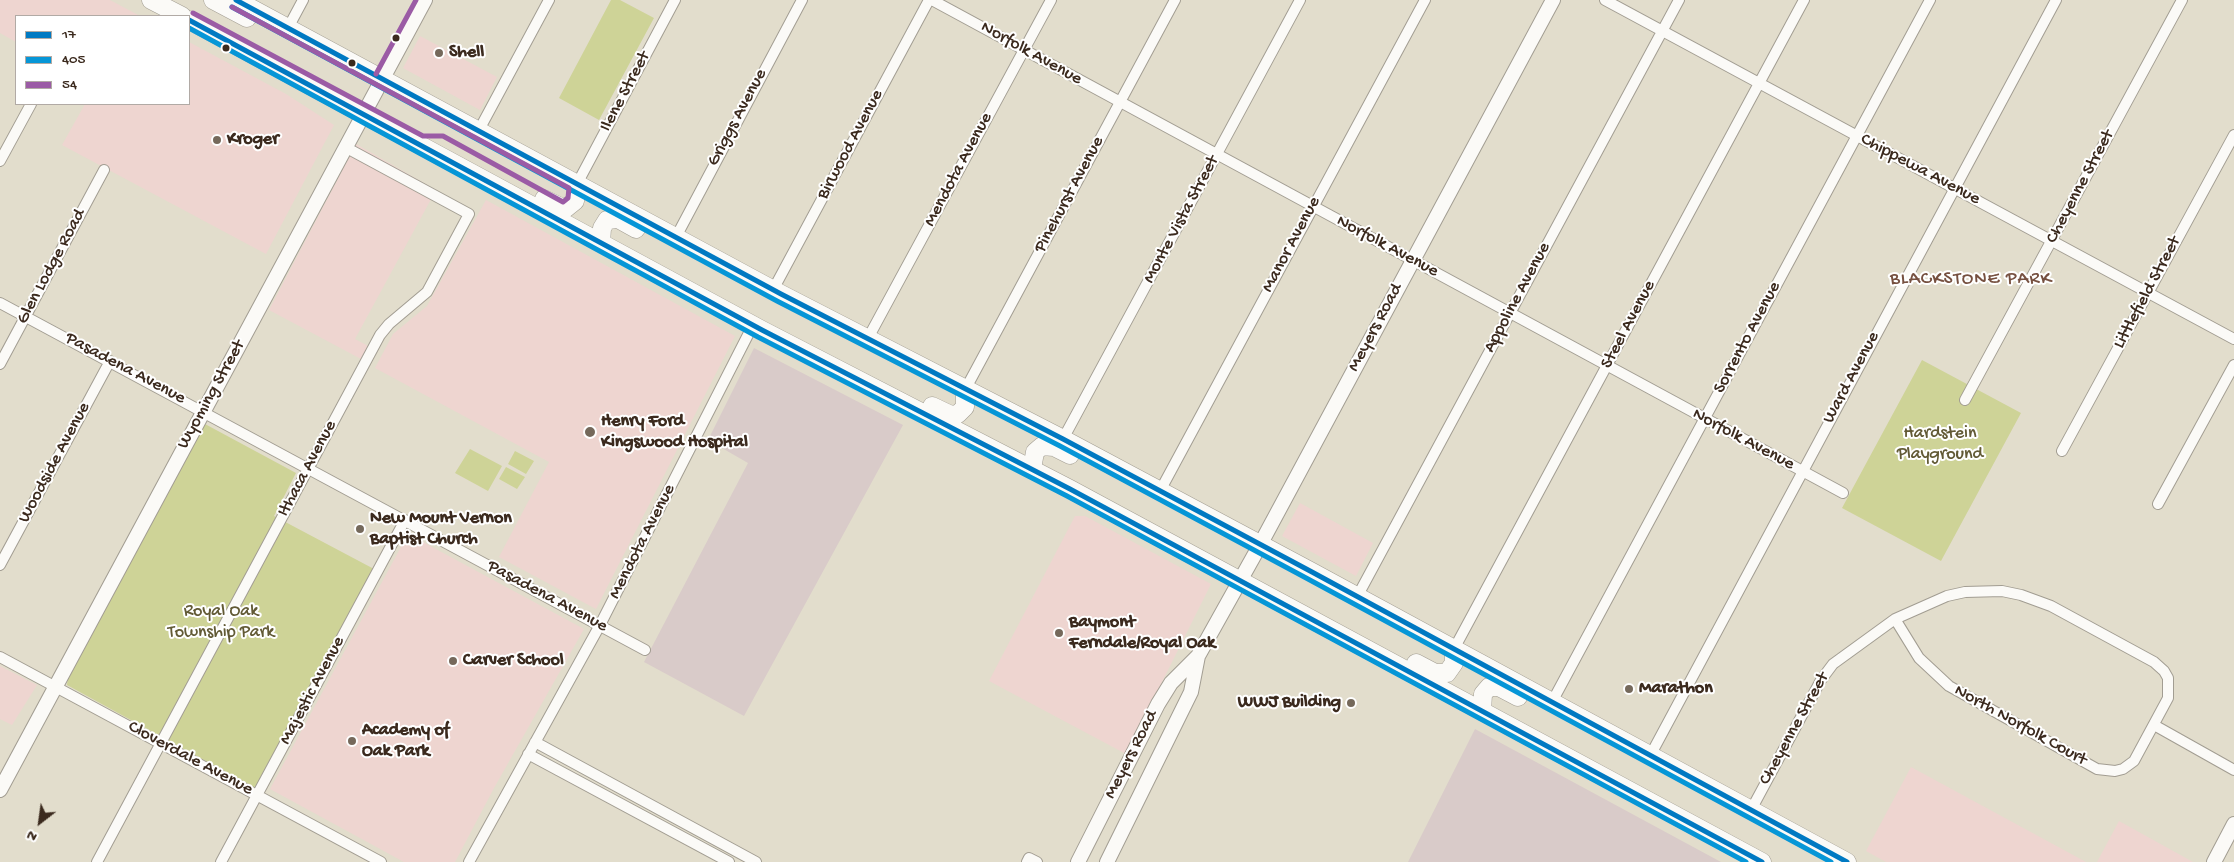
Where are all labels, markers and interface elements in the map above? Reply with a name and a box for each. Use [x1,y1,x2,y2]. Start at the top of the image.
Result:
legend [15,15,190,105]
street label: Norfolk Avenue [976,17,1086,91]
text: 17 [62,26,76,44]
unlabelled marker [391,33,401,43]
place label: Shell [449,42,484,64]
unlabelled marker [221,43,231,53]
marker: Shell [433,47,445,59]
street label: Ilene Street [596,48,656,136]
text: 405 [62,51,86,69]
unlabelled marker [347,58,357,68]
street label: Griggs Avenue [703,66,773,170]
text: 54 [62,76,77,94]
street label: Birwood Avenue [813,86,889,204]
street label: Mendota Avenue [920,109,998,231]
street label: Cheyenne Street [2042,127,2120,247]
place label: Kroger [227,129,279,151]
street label: Chippewa Avenue [1856,129,1984,211]
street label: Pinehurst Avenue [1030,133,1110,257]
marker: Kroger [211,134,223,146]
street label: Monte Vista Street [1139,152,1225,288]
street label: Manor Avenue [1258,194,1326,296]
street label: Glen Lodge Road [13,206,91,328]
street label: Norfolk Avenue [1332,211,1442,283]
street label: Littlefield Street [2109,233,2187,353]
street label: Appoline Avenue [1480,239,1556,357]
district label: BLACKSTONE PARK [1888,269,2054,291]
street label: Steel Avenue [1597,277,1661,373]
street label: Sorrento Avenue [1710,278,1786,398]
street label: Meyers Road [1344,280,1408,376]
street label: Pasadena Avenue [61,328,189,410]
street label: Ward Avenue [1819,329,1885,427]
street label: Wyoming Street [173,337,251,453]
street label: Woodside Avenue [14,399,96,527]
street label: Norfolk Avenue [1688,404,1798,476]
place label: Henry Ford Kingswood Hospital [601,411,748,454]
street label: Ithaca Avenue [274,417,342,521]
park label: Hardstein Playground [1897,423,1983,466]
marker: Henry Ford Kingswood Hospital [583,425,597,439]
street label: Mendota Avenue [605,481,681,603]
place label: New Mount Vernon Baptist Church [370,508,512,550]
marker: New Mount Vernon Baptist Church [354,523,366,535]
street label: Pasadena Avenue [483,556,611,638]
park label: Royal Oak Township Park [168,601,274,644]
place label: Baymont Ferndale/Royal Oak [1069,612,1215,654]
marker: Baymont Ferndale/Royal Oak [1053,627,1065,639]
street label: Majestic Avenue [275,633,351,749]
place label: Carver School [463,650,564,672]
marker: Carver School [447,655,459,667]
street label: Cheyenne Street [1755,669,1835,789]
place label: Marathon [1639,678,1713,700]
street label: North Norfolk Court [1950,681,2090,771]
marker: Marathon [1623,683,1635,695]
place label: WWJ Building [1238,692,1341,714]
marker: WWJ Building [1345,697,1357,709]
street label: Meyers Road [1100,707,1164,803]
street label: Cloverdale Avenue [124,717,256,801]
place label: Academy of Oak Park [362,720,449,762]
marker: Academy of Oak Park [346,735,358,747]
north arrow [15,797,65,847]
text: N [24,826,40,845]

